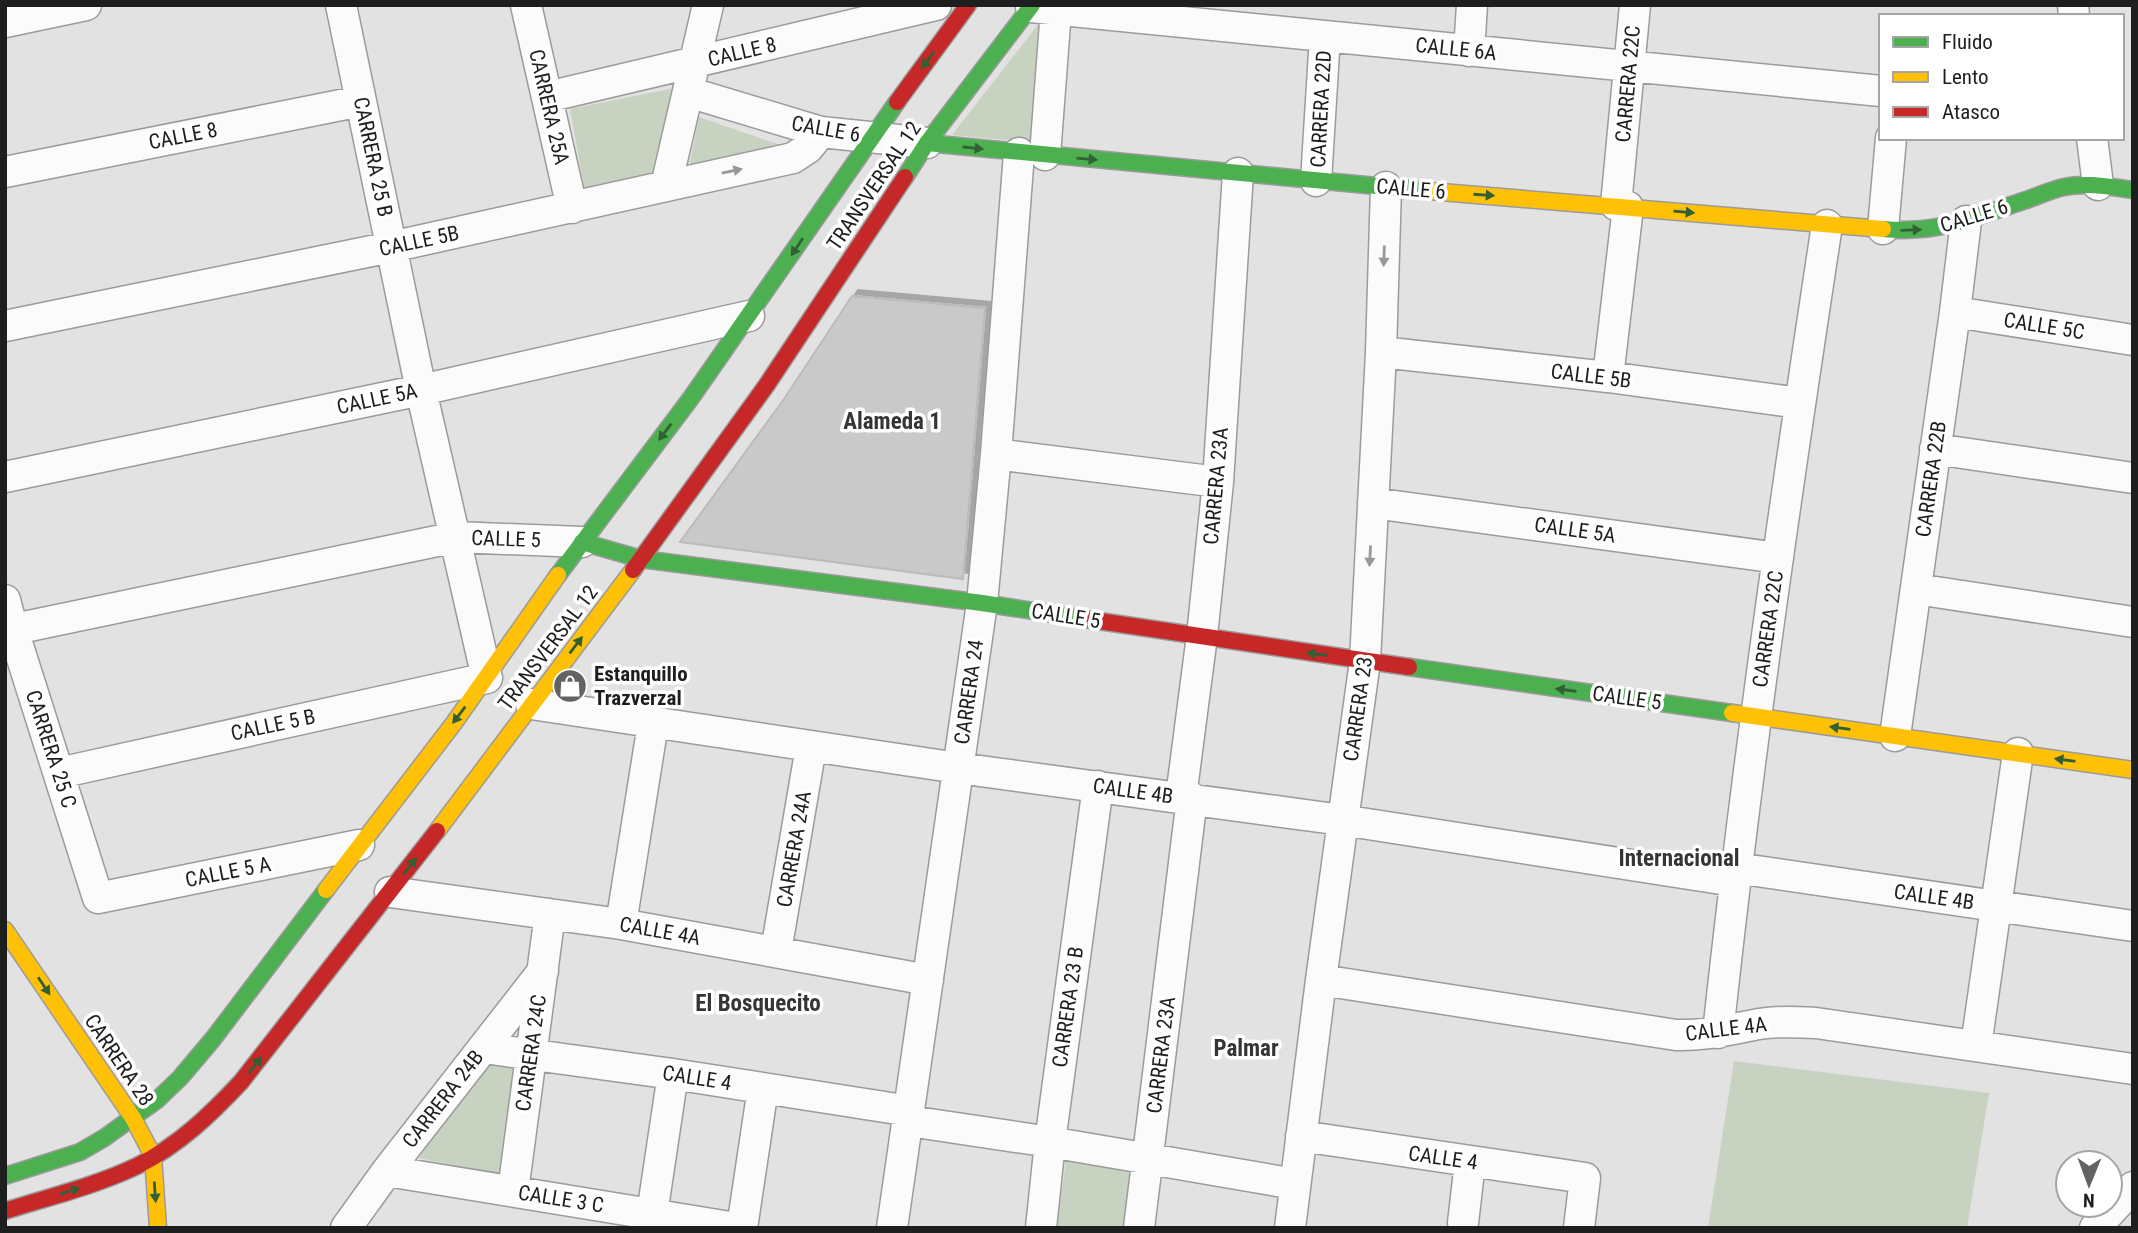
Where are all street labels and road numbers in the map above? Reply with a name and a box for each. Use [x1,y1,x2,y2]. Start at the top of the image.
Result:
street label: CARRERA 22C [1611,24,1645,144]
street label: CALLE 8 [705,32,779,72]
street label: CALLE 6A [1414,33,1498,65]
street label: CARRERA 25A [524,47,574,167]
street label: CARRERA 22D [1306,50,1336,168]
street label: CARRERA 25 B [349,95,397,219]
street label: CALLE 6 [790,111,862,147]
street label: TRANSVERSAL 12 [822,117,926,255]
street label: CALLE 8 [147,118,219,154]
street label: CALLE 6 [1375,174,1447,204]
street label: CALLE 6 [1937,194,2011,238]
street label: CALLE 5B [377,221,461,261]
street label: CALLE 5C [2002,308,2086,344]
street label: CALLE 5B [1549,359,1633,393]
street label: CALLE 5A [335,379,419,419]
street label: CARRERA 22B [1911,419,1951,539]
street label: CARRERA 23A [1199,426,1233,546]
street label: CALLE 5A [1533,512,1617,548]
street label: CALLE 5 [471,526,541,552]
street label: CARRERA 22C [1748,569,1788,689]
street label: TRANSVERSAL 12 [493,581,603,715]
street label: CALLE 5 [1030,599,1102,633]
street label: CARRERA 24 [950,638,988,746]
street label: CARRERA 23 [1339,655,1377,763]
street label: CALLE 5 [1591,681,1663,715]
street label: CARRERA 25 C [21,687,81,811]
street label: CALLE 5 B [228,704,318,746]
street label: CALLE 4B [1091,773,1175,809]
street label: CARRERA 24A [772,789,816,909]
street label: CALLE 5 A [183,852,273,892]
street label: CALLE 4B [1892,879,1976,915]
street label: CALLE 4A [618,912,702,950]
street label: CARRERA 23 B [1048,945,1088,1069]
street label: CARRERA 24C [511,993,551,1113]
street label: CARRERA 23A [1142,995,1180,1115]
street label: CARRERA 28 [80,1010,158,1110]
street label: CALLE 4A [1684,1012,1768,1046]
street label: CARRERA 24B [398,1046,488,1152]
street label: CALLE 4 [661,1061,733,1095]
street label: CALLE 4 [1407,1141,1479,1175]
street label: CALLE 3 C [516,1180,606,1218]

